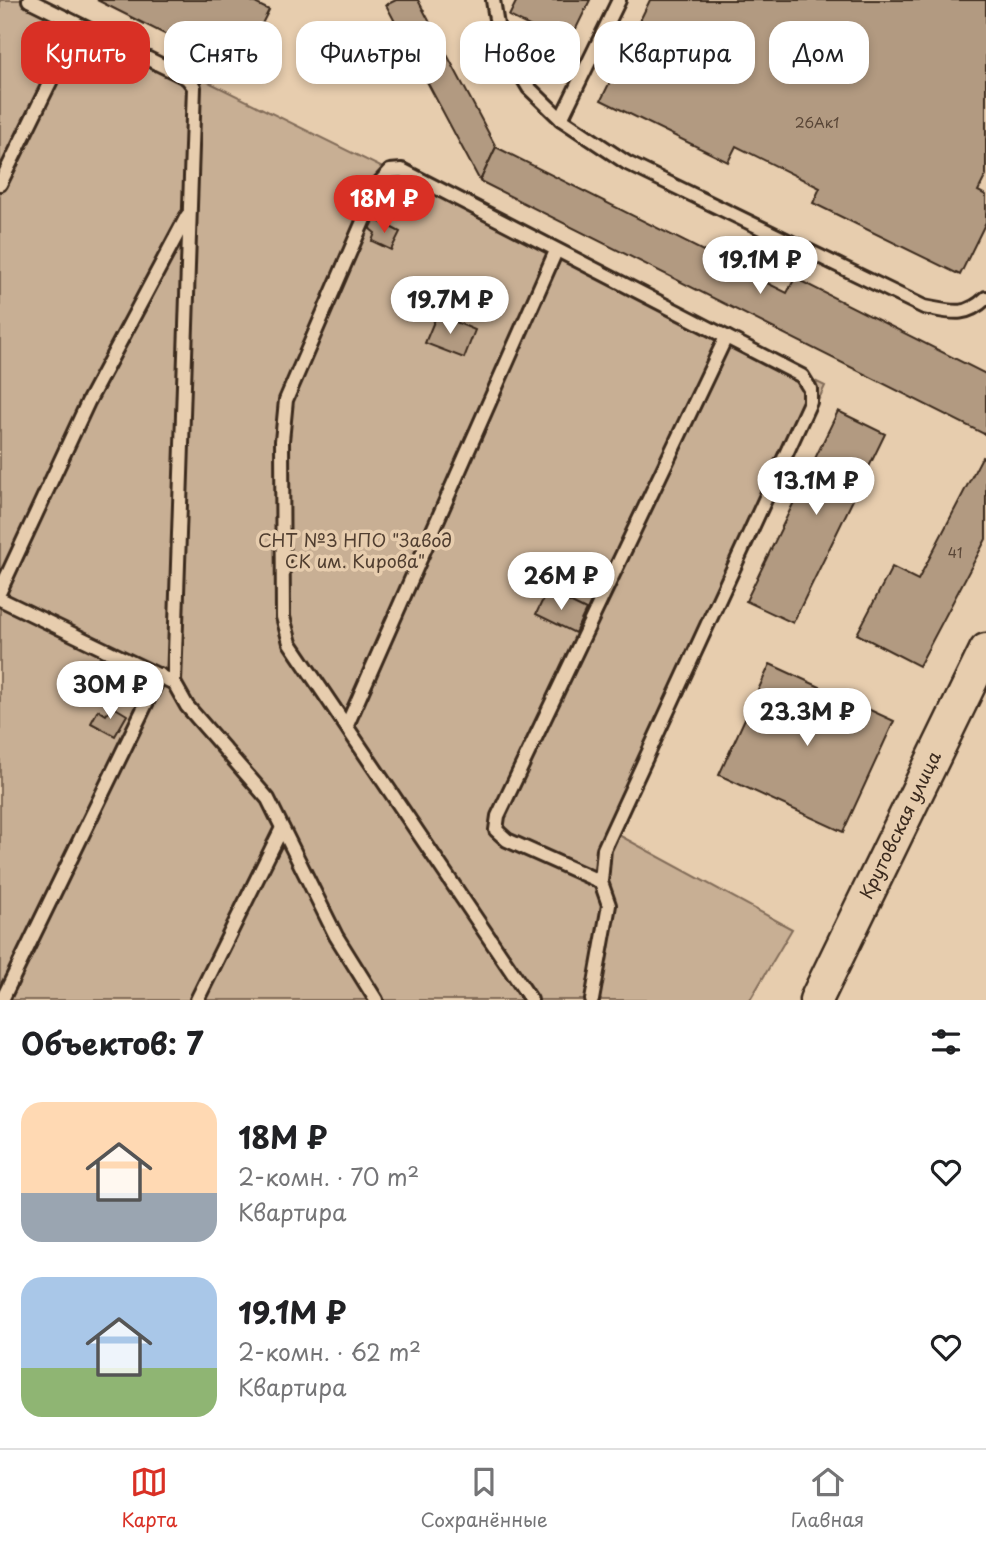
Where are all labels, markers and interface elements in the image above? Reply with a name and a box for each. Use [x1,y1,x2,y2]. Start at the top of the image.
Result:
chip: Купить [21,21,150,84]
chip: Снять [164,21,282,84]
chip: Фильтры [296,21,446,84]
chip: Новое [460,21,580,84]
chip: Квартира [594,21,755,84]
chip: Дом [769,21,869,84]
house number: 26Ак1 [795,112,839,133]
pin: 18M ₽ [335,176,433,235]
text: 18M ₽ [350,180,418,215]
pin: 19.1M ₽ [695,236,825,296]
text: 19.1M ₽ [719,241,801,276]
pin: 19.7M ₽ [385,276,515,336]
text: 19.7M ₽ [407,281,493,316]
pin: 13.1M ₽ [751,458,881,517]
text: 13.1M ₽ [773,462,859,497]
park label: СНТ №3 НПО "Завод СК им. Кирова" [258,526,452,574]
house number: 41 [948,542,962,563]
pin: 26M ₽ [512,552,610,612]
text: 26M ₽ [524,557,598,592]
pin: 30M ₽ [61,662,159,721]
text: 30M ₽ [73,666,147,701]
pin: 23.3M ₽ [742,688,872,748]
text: 23.3M ₽ [759,693,855,728]
street label: Крутовская улица [852,746,947,903]
text: Объектов: 7 [21,1020,204,1065]
icon: filters [927,1023,965,1061]
text: 18M ₽ [238,1114,327,1159]
icon: home [77,1130,161,1214]
icon: heart [927,1153,965,1191]
text: 2-комн. · 70 m² [238,1159,419,1194]
text: Квартира [238,1194,346,1229]
text: 19.1M ₽ [238,1289,346,1334]
icon: home [77,1305,161,1389]
icon: heart [927,1328,965,1366]
text: 2-комн. · 62 m² [238,1334,421,1369]
text: Квартира [238,1369,346,1404]
tab: Карта [122,1463,177,1533]
tab: Сохранённые [421,1463,548,1533]
tab: Главная [791,1463,864,1533]

